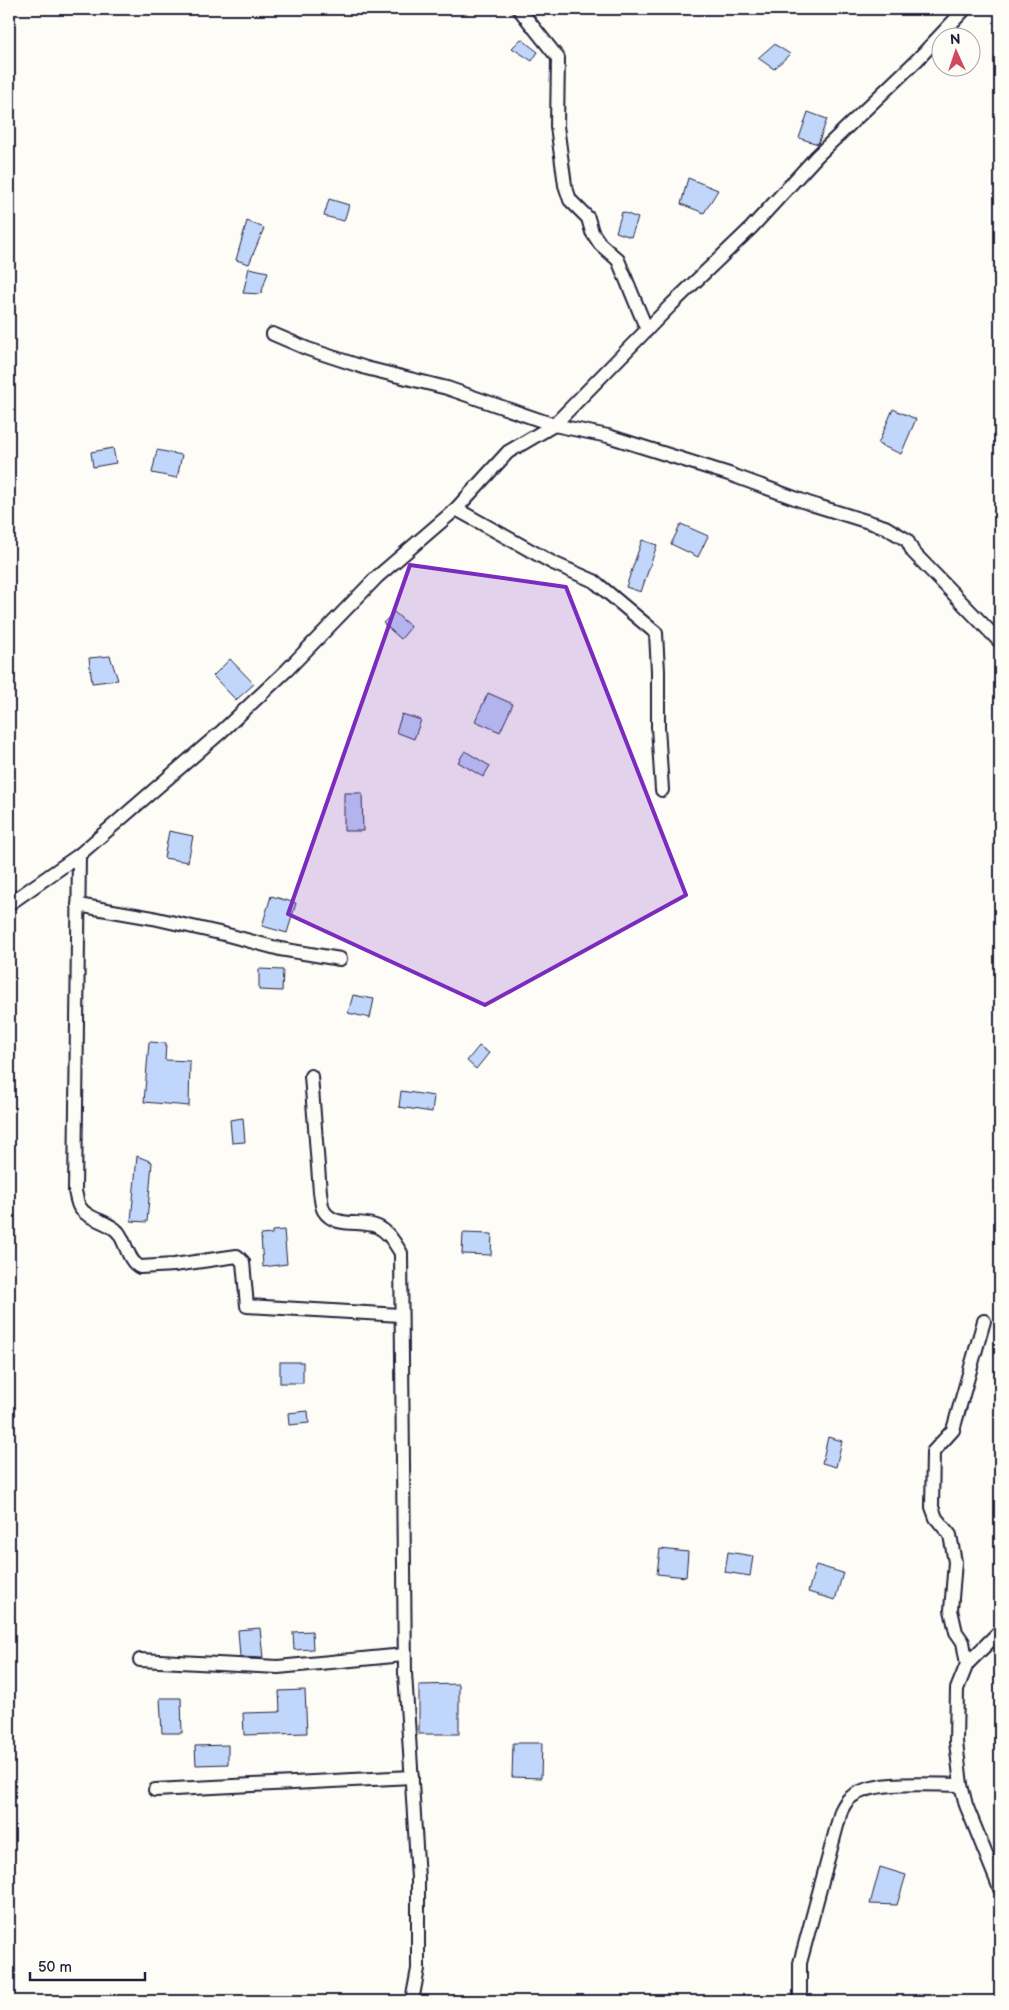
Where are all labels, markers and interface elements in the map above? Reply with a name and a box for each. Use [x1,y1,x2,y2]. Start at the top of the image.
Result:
north arrow [932,28,982,78]
text: N [950,31,961,48]
scale bar [30,1950,145,1982]
text: 50 m [38,1958,72,1977]

